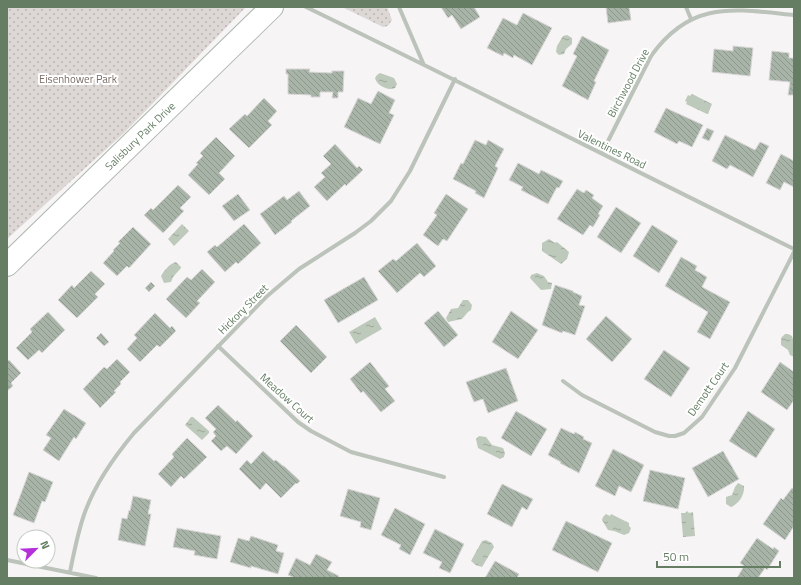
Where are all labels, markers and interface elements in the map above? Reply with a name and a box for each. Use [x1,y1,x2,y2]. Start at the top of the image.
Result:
street label: Birchwood Drive [603,45,653,120]
park label: Eisenhower Park [39,71,118,87]
street label: Salisbury Park Drive [101,98,179,174]
street label: Valentines Road [575,125,649,173]
street label: Hickory Street [214,280,272,338]
street label: Demott Court [683,359,733,419]
street label: Meadow Court [256,369,318,427]
north arrow [16,529,56,569]
text: N [36,538,54,552]
scale bar [657,543,780,569]
text: 50 m [663,547,689,566]

